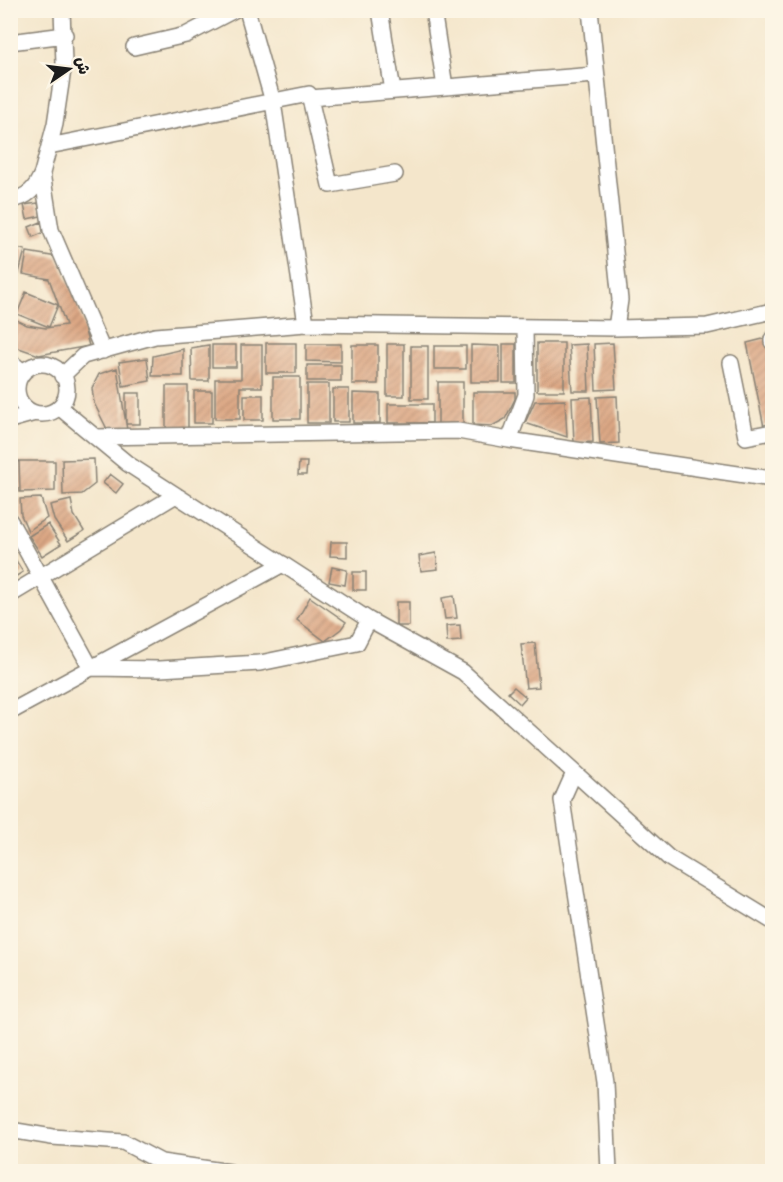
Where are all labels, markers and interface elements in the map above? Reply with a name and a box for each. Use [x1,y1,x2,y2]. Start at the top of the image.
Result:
north arrow [39,39,99,99]
text: ش [70,54,95,77]

